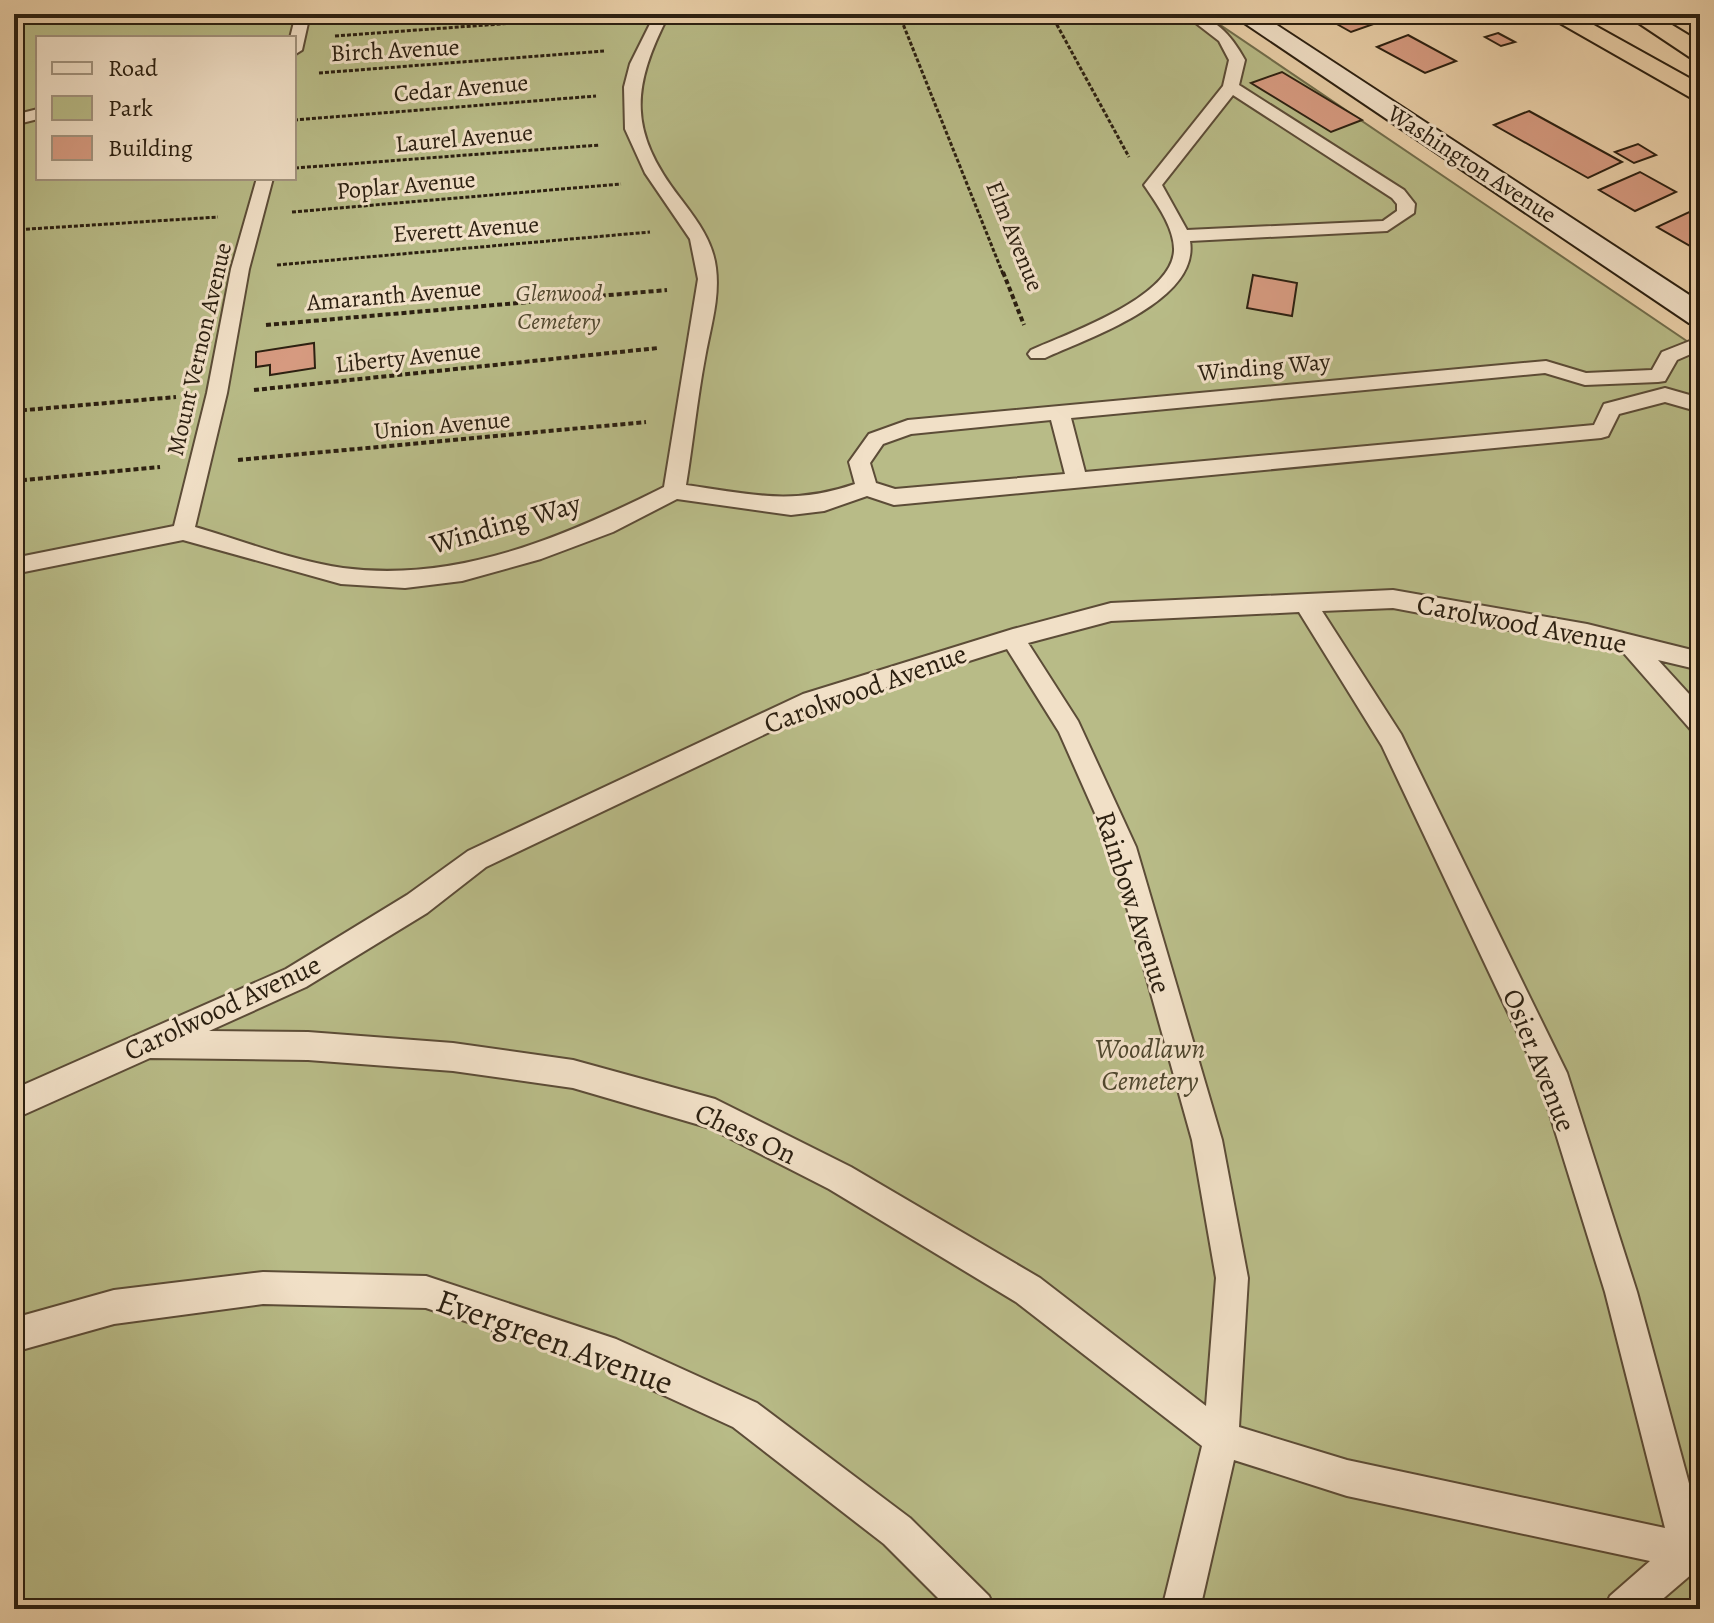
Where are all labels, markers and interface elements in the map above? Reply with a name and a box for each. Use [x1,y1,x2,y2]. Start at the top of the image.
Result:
street label: Birch Avenue [330,31,460,69]
legend [36,36,296,180]
text: Road [108,52,158,84]
street label: Cedar Avenue [392,66,530,110]
text: Park [108,92,153,124]
street label: Washington Avenue [1381,97,1563,231]
street label: Laurel Avenue [394,116,534,160]
text: Building [108,132,193,164]
street label: Poplar Avenue [335,163,477,207]
street label: Elm Avenue [978,176,1052,296]
street label: Everett Avenue [392,208,540,250]
street label: Mount Vernon Avenue [159,239,239,459]
street label: Amaranth Avenue [304,271,483,319]
park label: Glenwood Cemetery [516,277,602,337]
street label: Liberty Avenue [334,333,482,381]
street label: Winding Way [1195,345,1332,389]
street label: Union Avenue [372,403,512,447]
street label: Winding Way [425,484,585,564]
street label: Carolwood Avenue [1414,585,1630,663]
street label: Carolwood Avenue [759,635,972,743]
street label: Rainbow Avenue [1086,806,1180,998]
street label: Carolwood Avenue [118,946,327,1070]
street label: Osier Avenue [1493,983,1585,1137]
park label: Woodlawn Cemetery [1095,1030,1205,1100]
street label: Chess On [689,1094,802,1174]
street label: Evergreen Avenue [430,1277,680,1406]

